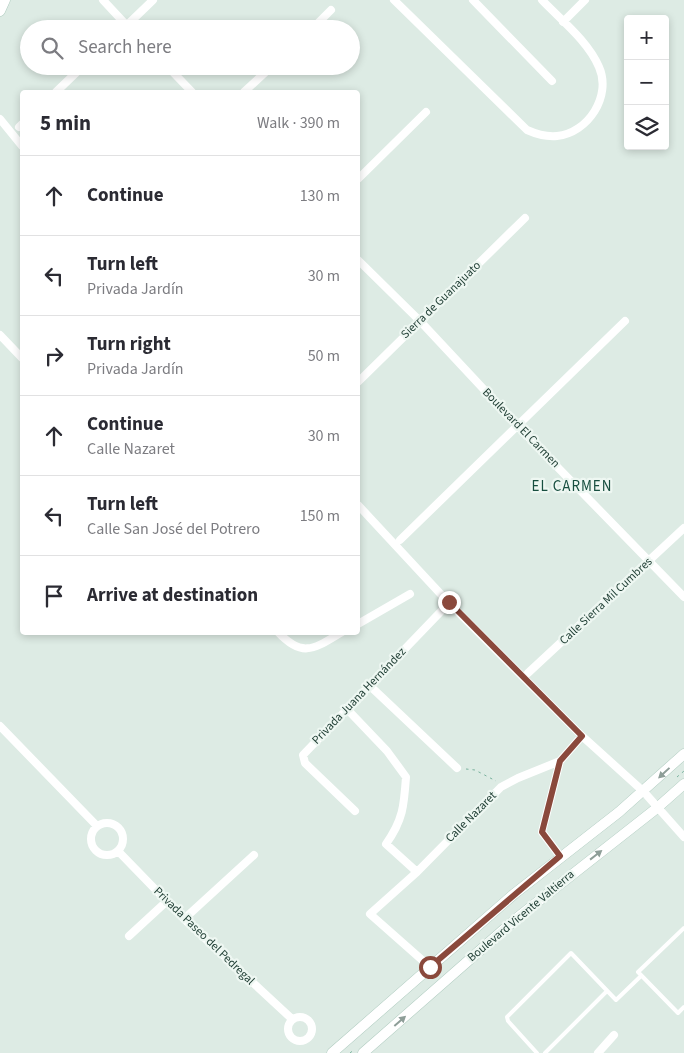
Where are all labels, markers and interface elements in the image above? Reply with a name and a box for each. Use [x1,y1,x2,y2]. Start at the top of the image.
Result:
map controls [624,15,669,150]
button: + [624,15,669,60]
search box [20,20,360,75]
icon: search [38,34,66,62]
text: Search here [78,34,172,61]
button: − [624,60,669,105]
button: layers [624,105,669,150]
text: 5 min [40,108,91,138]
text: Walk · 390 m [257,112,340,134]
icon: ahead [40,182,68,210]
text: Continue [87,182,164,209]
text: 130 m [300,185,340,207]
text: Turn left [87,251,158,278]
street label: Sierra de Guanajuato [397,257,485,343]
icon: left [40,262,68,290]
text: 30 m [308,265,340,287]
text: Privada Jardín [87,278,184,300]
text: Turn right [87,331,171,358]
icon: right [40,342,68,370]
text: 50 m [308,345,340,367]
text: Privada Jardín [87,358,184,380]
street label: Boulevard El Carmen [478,384,564,472]
text: Continue [87,411,164,438]
icon: ahead [40,422,68,450]
text: 30 m [308,425,340,447]
text: Calle Nazaret [87,438,175,460]
district label: EL CARMEN [532,476,612,497]
text: Turn left [87,491,158,518]
icon: left [40,502,68,530]
text: 150 m [300,505,340,527]
text: Calle San José del Potrero [87,518,260,540]
street label: Calle Sierra Mil Cumbres [556,553,656,649]
icon: arrive [40,582,68,610]
text: Arrive at destination [87,582,258,609]
route end [438,591,461,614]
street label: Privada Juana Hernández [308,644,410,748]
one-way arrow [658,767,670,779]
street label: Calle Nazaret [442,788,500,846]
one-way arrow [589,850,602,860]
street label: Boulevard Vicente Valtierra [464,866,578,966]
street label: Privada Paseo del Pedregal [150,883,258,989]
route start [419,956,442,979]
one-way arrow [393,1015,405,1027]

